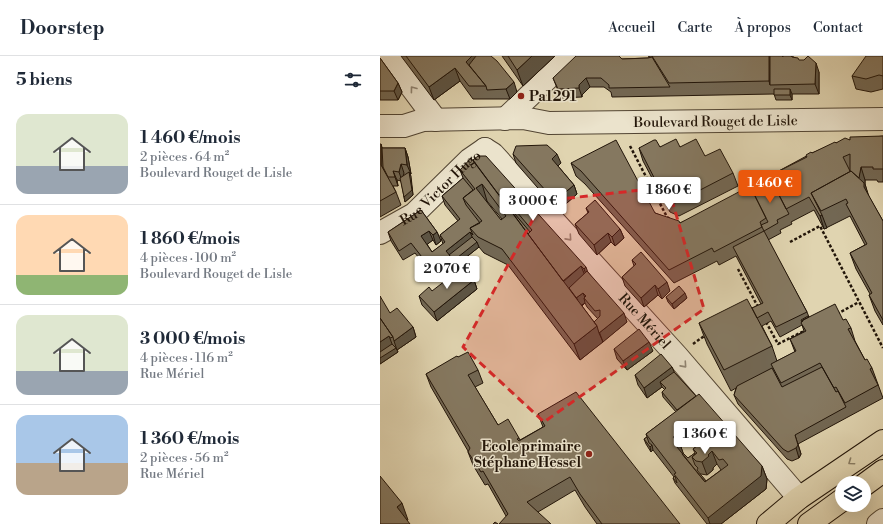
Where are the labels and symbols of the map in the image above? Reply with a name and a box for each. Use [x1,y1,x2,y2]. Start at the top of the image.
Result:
one-way arrow [411,86,418,93]
place label: Pa1291 [529,88,577,106]
marker: Pa1291 [516,91,526,101]
street label: Boulevard Rouget de Lisle [632,112,798,132]
street label: Rue Victor Hugo [397,146,485,230]
pin: 1 460 € [733,170,807,204]
pin: 1 860 € [632,177,706,211]
pin: 3 000 € [496,188,570,222]
one-way arrow [564,233,572,241]
pin: 2 070 € [410,256,484,290]
street label: Rue Mériel [614,290,674,353]
one-way arrow [680,361,687,368]
pin: 1 360 € [668,421,742,455]
place label: Ecole primaire Stéphane Hessel [474,438,581,472]
marker: Ecole primaire Stéphane Hessel [584,449,594,459]
one-way arrow [848,457,855,464]

